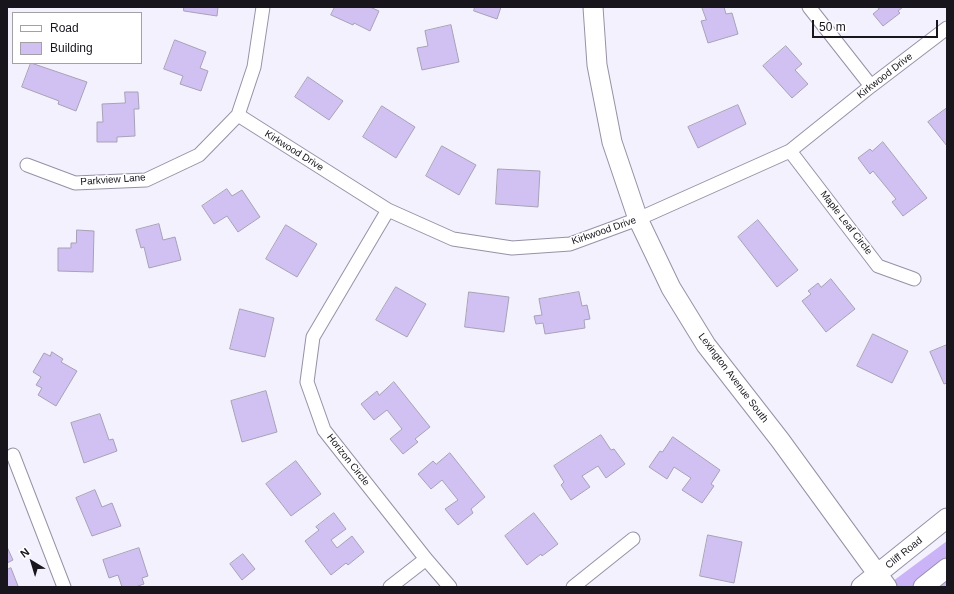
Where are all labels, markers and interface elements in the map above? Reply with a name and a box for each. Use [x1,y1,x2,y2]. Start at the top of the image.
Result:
legend [12,12,142,64]
scale bar [814,12,940,38]
text: 50 m [819,20,846,34]
text: Road [50,21,79,35]
text: Building [50,41,93,55]
street label: Kirkwood Drive [855,51,915,101]
street label: Kirkwood Drive [262,128,326,174]
street label: Parkview Lane [80,172,146,188]
street label: Maple Leaf Circle [817,189,875,257]
street label: Kirkwood Drive [570,214,638,248]
street label: Lexington Avenue South [695,331,771,425]
street label: Horizon Circle [324,432,372,488]
street label: Cliff Road [883,535,925,571]
north arrow [12,542,52,582]
text: N [18,545,31,560]

